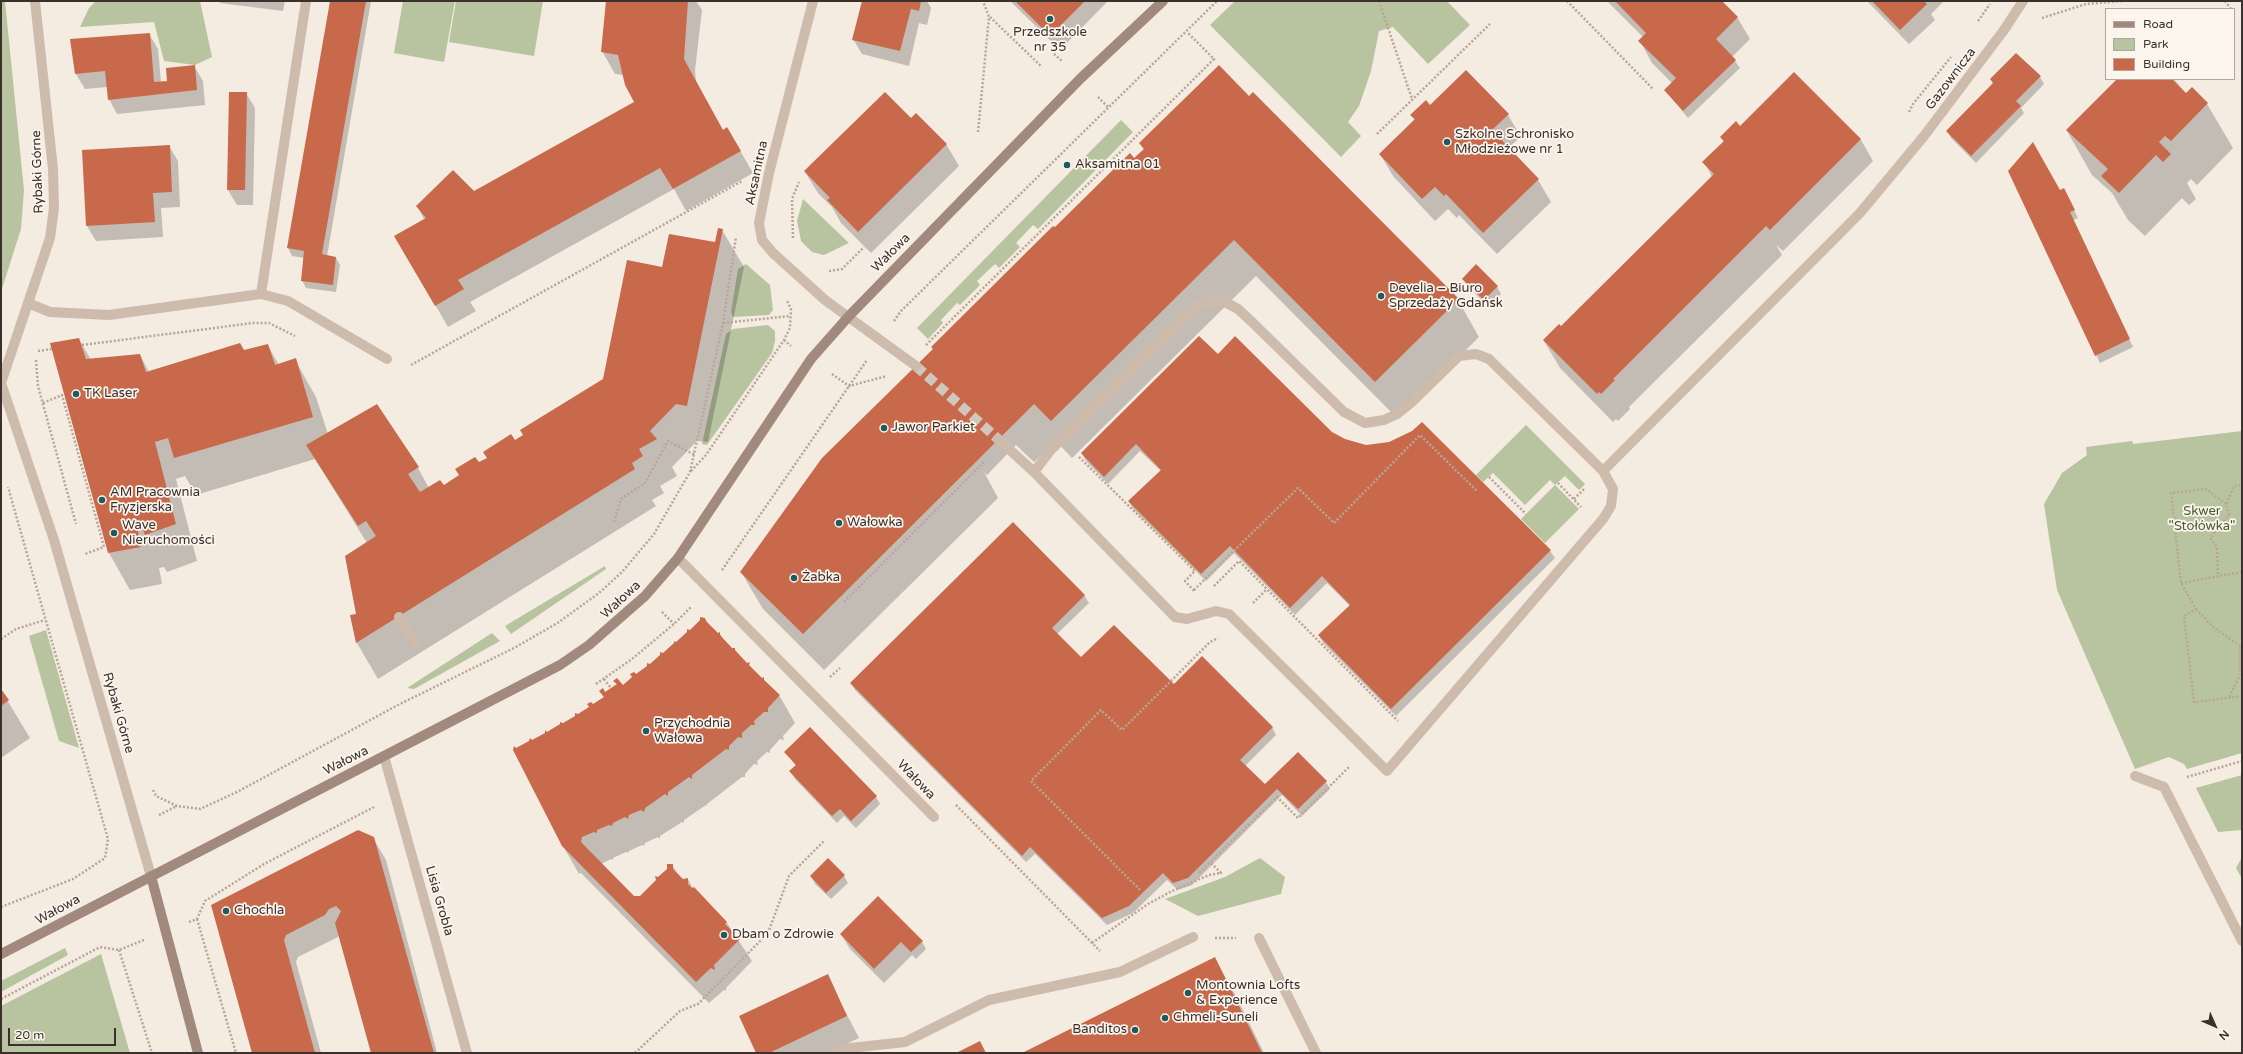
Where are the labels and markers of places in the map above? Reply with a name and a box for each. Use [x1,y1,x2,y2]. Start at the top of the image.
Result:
marker: Przedszkole nr 35 [1045,14,1055,24]
place label: Przedszkole nr 35 [1013,25,1087,56]
place label: Szkolne Schronisko Młodzieżowe nr 1 [1455,127,1574,158]
marker: Szkolne Schronisko Młodzieżowe nr 1 [1442,137,1452,147]
place label: Aksamitna 01 [1075,157,1160,173]
marker: Aksamitna 01 [1062,160,1072,170]
place label: Develia – Biuro Sprzedaży Gdańsk [1389,281,1503,312]
marker: Develia – Biuro Sprzedaży Gdańsk [1376,291,1386,301]
place label: TK Laser [84,386,137,402]
marker: TK Laser [71,389,81,399]
place label: Jawor Parkiet [892,420,975,436]
marker: Jawor Parkiet [879,423,889,433]
place label: AM Pracownia Fryzjerska [110,485,200,516]
marker: AM Pracownia Fryzjerska [97,495,107,505]
place label: Wałowka [847,515,903,531]
place label: Wave Nieruchomości [122,518,215,549]
marker: Wałowka [834,518,844,528]
marker: Wave Nieruchomości [109,528,119,538]
place label: Żabka [802,570,840,586]
marker: Żabka [789,573,799,583]
place label: Przychodnia Wałowa [654,716,730,747]
marker: Przychodnia Wałowa [641,726,651,736]
place label: Chochla [234,903,284,919]
marker: Chochla [221,906,231,916]
place label: Dbam o Zdrowie [732,927,834,943]
marker: Dbam o Zdrowie [719,930,729,940]
place label: Montownia Lofts & Experience [1196,978,1300,1009]
marker: Montownia Lofts & Experience [1183,988,1193,998]
place label: Chmeli-Suneli [1173,1010,1258,1026]
marker: Chmeli-Suneli [1160,1013,1170,1023]
place label: Banditos [1072,1022,1127,1038]
marker: Banditos [1130,1025,1140,1035]

